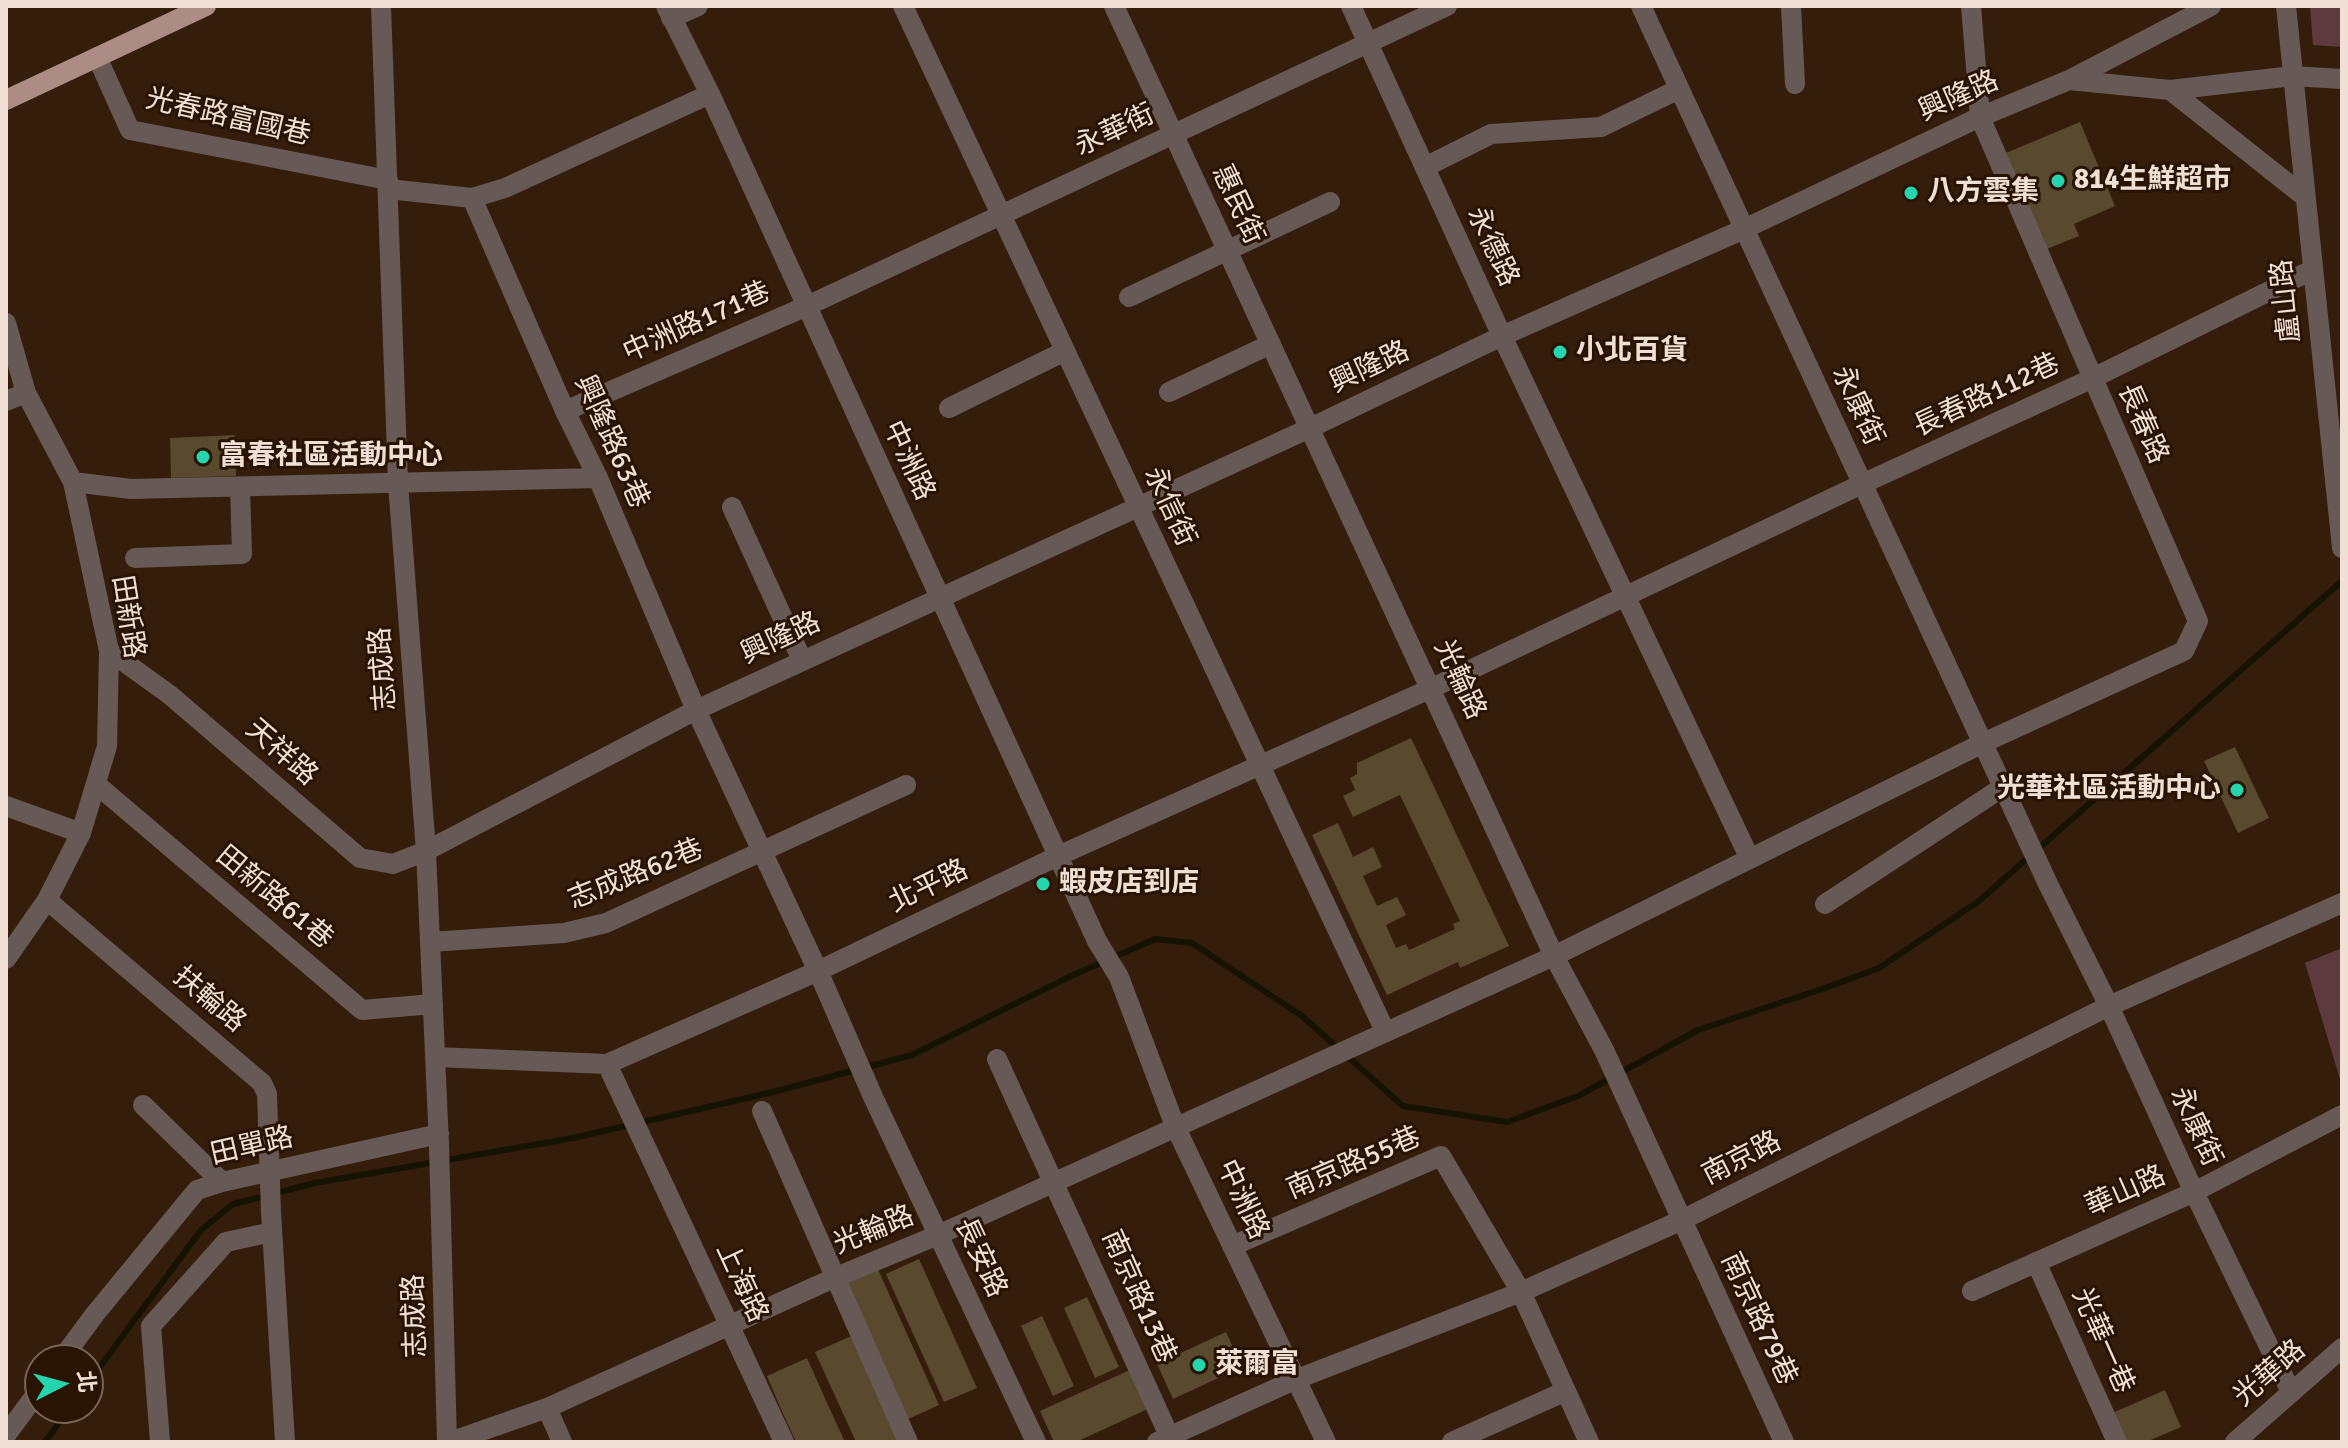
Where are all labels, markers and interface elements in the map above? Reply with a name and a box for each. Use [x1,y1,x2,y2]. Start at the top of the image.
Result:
street label: 興隆路 [1914,65,2004,129]
street label: 光春路富國巷 [142,83,314,153]
street label: 永華街 [1070,98,1160,164]
street label: 惠民街 [1204,160,1270,250]
place label: 814生鮮超市 [2074,164,2231,198]
marker: 814生鮮超市 [2049,172,2067,190]
place label: 八方雲集 [1927,176,2039,210]
marker: 八方雲集 [1902,184,1920,202]
street label: 永德路 [1459,202,1525,292]
street label: 盧山路 [2266,257,2308,345]
street label: 中洲路171巷 [618,276,776,370]
street label: 興隆路 [1325,335,1415,401]
place label: 小北百貨 [1576,335,1688,369]
marker: 小北百貨 [1551,343,1569,361]
street label: 長春路112巷 [1909,348,2065,444]
street label: 永康街 [1824,361,1890,451]
street label: 興隆路63巷 [567,370,655,514]
street label: 長春路 [2110,379,2174,469]
street label: 中洲路 [875,416,941,506]
place label: 富春社區活動中心 [219,440,443,474]
marker: 富春社區活動中心 [194,448,212,466]
street label: 永信街 [1136,462,1202,552]
street label: 田新路 [104,573,150,661]
street label: 興隆路 [736,606,826,672]
street label: 志成路 [364,626,404,712]
street label: 光輪路 [1426,635,1492,725]
street label: 天祥路 [238,713,324,793]
place label: 光華社區活動中心 [1997,773,2221,807]
marker: 光華社區活動中心 [2228,781,2246,799]
street label: 志成路62巷 [564,833,708,917]
street label: 田新路61巷 [209,839,339,957]
street label: 北平路 [884,853,974,921]
place label: 蝦皮店到店 [1059,867,1199,901]
marker: 蝦皮店到店 [1034,875,1052,893]
street label: 扶輪路 [166,960,252,1040]
street label: 永康街 [2162,1082,2228,1172]
street label: 田單路 [207,1121,297,1173]
street label: 南京路55巷 [1282,1121,1426,1207]
street label: 南京路 [1697,1125,1787,1193]
street label: 中洲路 [1209,1155,1275,1245]
street label: 華山路 [2081,1160,2171,1224]
street label: 光輪路 [829,1200,919,1262]
street label: 長安路 [947,1213,1013,1303]
street label: 南京路13巷 [1094,1225,1182,1369]
street label: 上海路 [708,1238,774,1328]
street label: 南京路79巷 [1713,1247,1803,1391]
street label: 志成路 [398,1273,434,1359]
street label: 光華一巷 [2064,1283,2140,1399]
street label: 光華路 [2227,1334,2313,1414]
north arrow [24,1344,104,1424]
place label: 萊爾富 [1215,1348,1299,1382]
marker: 萊爾富 [1190,1356,1208,1374]
text: 北 [72,1369,101,1394]

